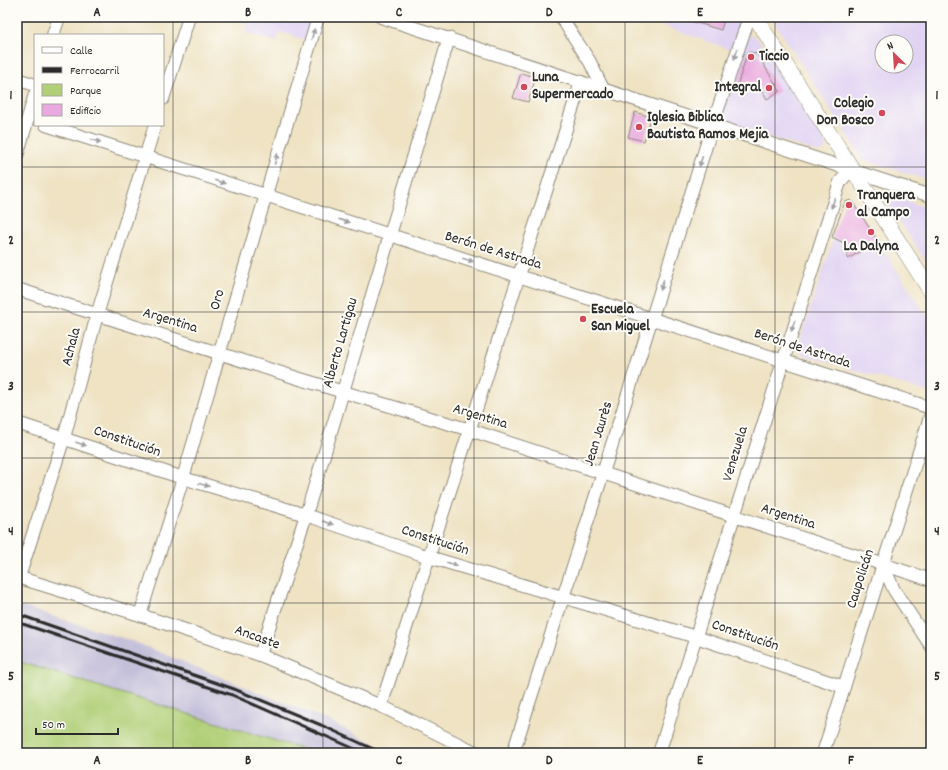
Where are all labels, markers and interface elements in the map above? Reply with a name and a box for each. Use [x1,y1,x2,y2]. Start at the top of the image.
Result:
text: A [93,4,101,23]
text: B [245,4,251,23]
text: C [396,4,403,23]
text: D [546,4,553,23]
text: E [697,4,704,23]
text: F [848,4,854,23]
one-way arrow [310,28,316,40]
legend [34,34,164,126]
north arrow [874,34,914,74]
text: N [885,38,897,55]
text: Calle [70,43,93,60]
place label: Ticcio [759,46,790,68]
one-way arrow [733,48,739,60]
marker: Ticcio [746,52,756,62]
text: Ferrocarril [70,63,119,80]
place label: Luna Supermercado [532,67,614,106]
place label: Integral [715,77,761,99]
marker: Luna Supermercado [519,82,529,92]
text: Parque [70,83,101,100]
marker: Integral [764,83,774,93]
text: 1 [10,87,13,106]
text: 1 [936,87,939,106]
place label: Colegio Don Bosco [816,93,874,132]
text: Edificio [70,103,101,120]
place label: Iglesia Biblica Bautista Ramos Mejia [647,107,769,146]
marker: Colegio Don Bosco [877,108,887,118]
marker: Iglesia Biblica Bautista Ramos Mejia [634,122,644,132]
one-way arrow [91,139,103,145]
one-way arrow [273,153,279,165]
one-way arrow [698,155,704,167]
one-way arrow [214,179,226,185]
place label: Tranquera al Campo [857,185,916,224]
one-way arrow [830,197,836,209]
marker: Tranquera al Campo [844,200,854,210]
one-way arrow [338,218,350,224]
street label: Berón de Astrada [442,226,545,276]
marker: La Dalyna [866,227,876,237]
text: 2 [8,232,14,251]
text: 2 [934,232,940,251]
place label: La Dalyna [844,236,899,258]
one-way arrow [462,257,474,263]
one-way arrow [659,280,665,292]
street label: Oro [205,287,232,313]
street label: Alberto Lartigau [318,295,364,391]
place label: Escuela San Miguel [591,299,650,338]
street label: Argentina [140,302,201,340]
marker: Escuela San Miguel [578,314,588,324]
one-way arrow [790,321,796,333]
street label: Berón de Astrada [751,323,854,375]
street label: Achala [56,325,88,369]
text: 3 [8,378,14,397]
text: 3 [934,378,940,397]
street label: Argentina [450,398,511,436]
street label: Jean Jaurès [579,399,619,469]
street label: Constitución [90,420,164,464]
street label: Venezuela [717,423,755,484]
one-way arrow [75,441,87,447]
one-way arrow [198,482,210,488]
street label: Argentina [758,498,819,536]
one-way arrow [323,520,335,526]
street label: Constitución [398,520,472,562]
text: 4 [8,523,14,542]
text: 4 [934,523,940,542]
street label: Caupolicán [841,546,881,612]
one-way arrow [446,561,458,567]
street label: Constitución [708,614,782,658]
street label: Ancaste [231,620,283,656]
text: 5 [8,668,14,687]
text: 5 [934,668,940,687]
scale bar [36,710,118,736]
text: 50 m [42,717,65,734]
text: A [93,752,101,770]
text: B [245,752,251,770]
text: C [396,752,403,770]
text: D [546,752,553,770]
text: E [697,752,704,770]
text: F [848,752,854,770]

